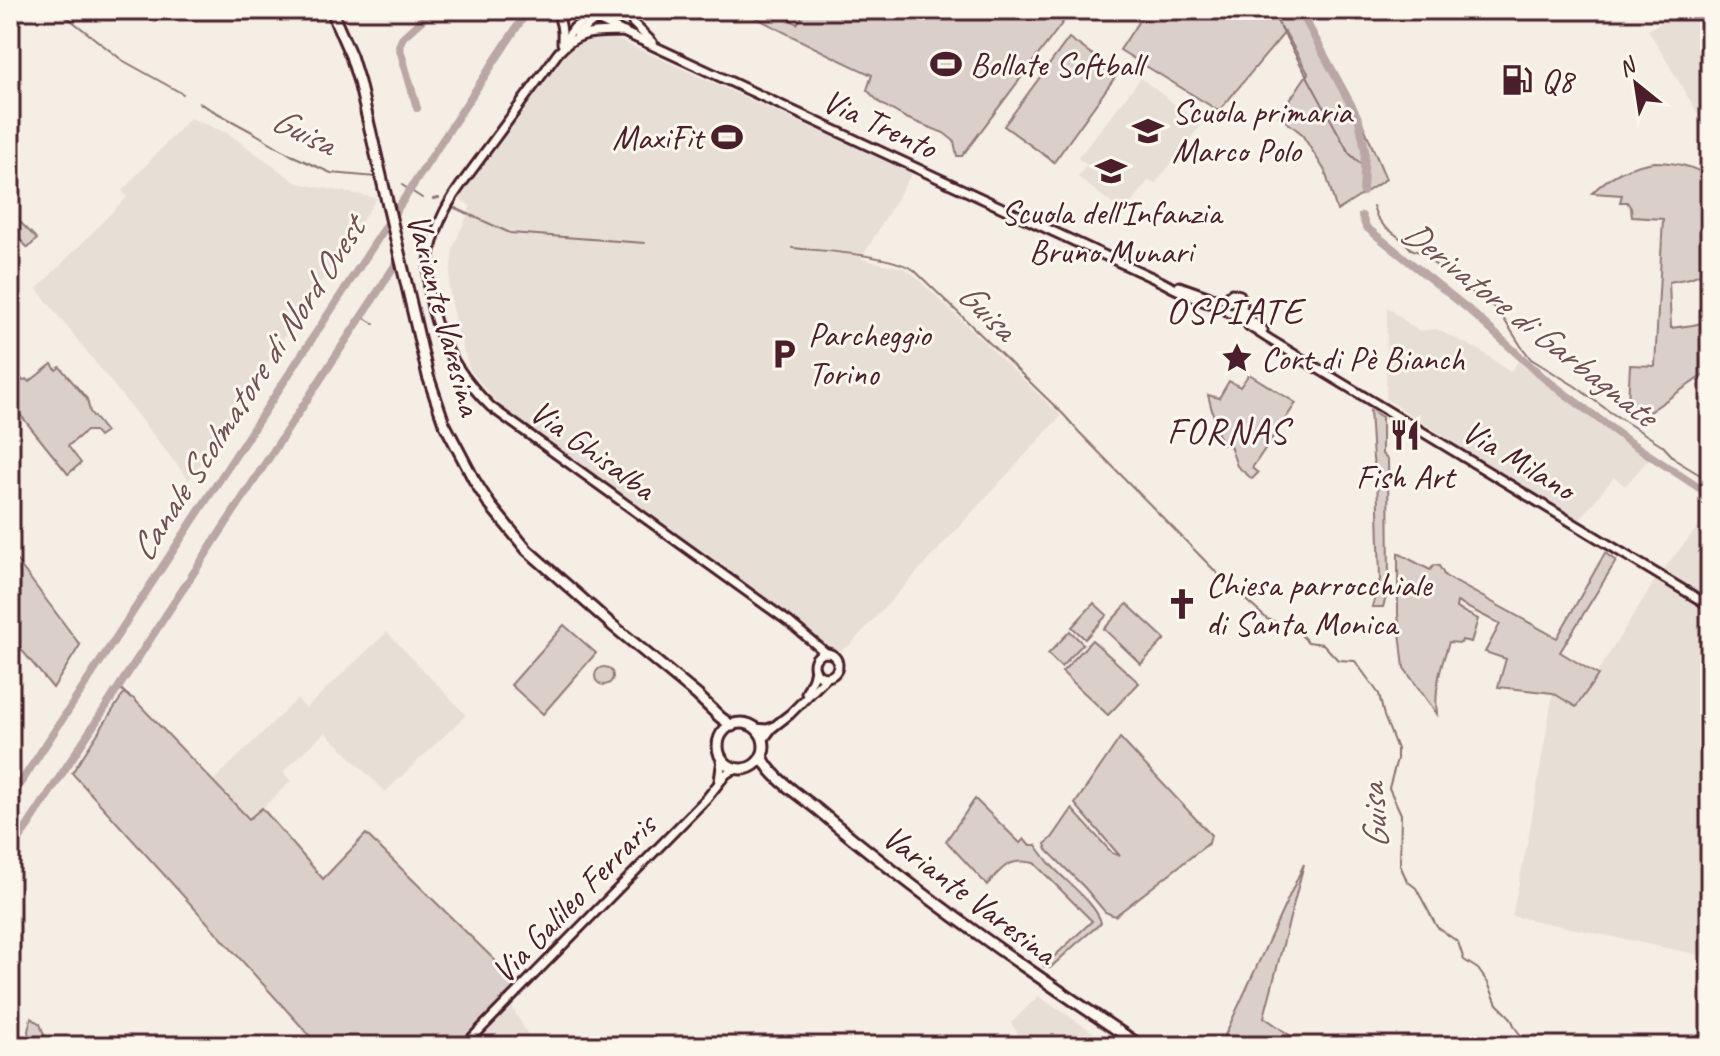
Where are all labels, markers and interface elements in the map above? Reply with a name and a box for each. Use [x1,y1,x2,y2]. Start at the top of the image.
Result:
place label: Bollate Softball [970,43,1149,86]
north arrow [1596,44,1676,124]
sports icon: Bollate Softball [929,47,963,81]
text: N [1614,50,1642,83]
place label: Q8 [1541,59,1577,102]
fuel station icon: Q8 [1500,63,1534,97]
street label: Via Trento [816,78,945,169]
place label: Scuola primaria Marco Polo [1172,90,1354,172]
water label: Guisa [264,96,346,168]
school or university icon: Scuola primaria Marco Polo [1131,114,1165,148]
place label: MaxiFit [612,116,707,159]
sports icon: MaxiFit [710,120,744,154]
school or university icon: Scuola dell'Infanzia Bruno Munari [1094,154,1128,188]
place label: Scuola dell'Infanzia Bruno Munari [1001,191,1224,273]
water label: Canale Scolmatore di Nord Ovest [119,204,379,570]
street label: Variante Varesina [397,209,493,422]
water label: Derivatore di Garbagnate [1393,209,1670,440]
water label: Guisa [948,272,1029,353]
district label: OSPIATE [1166,287,1307,334]
place label: Parcheggio Torino [808,313,932,395]
parking icon: Parcheggio Torino [767,337,801,371]
place label: Cort di Pè Bianch [1261,337,1465,380]
place icon: Cort di Pè Bianch [1220,341,1254,375]
street label: Via Ghisalba [522,390,666,511]
district label: FORNAS [1167,408,1294,454]
street label: Via Milano [1455,409,1586,512]
restaurant icon: Fish Art [1388,418,1422,452]
place label: Fish Art [1356,455,1458,498]
place label: Chiesa parrocchiale di Santa Monica [1206,563,1433,645]
church icon: Chiesa parrocchiale di Santa Monica [1165,587,1199,621]
water label: Guisa [1349,779,1399,851]
street label: Via Galileo Ferraris [482,802,667,992]
street label: Variante Varesina [874,815,1067,975]

